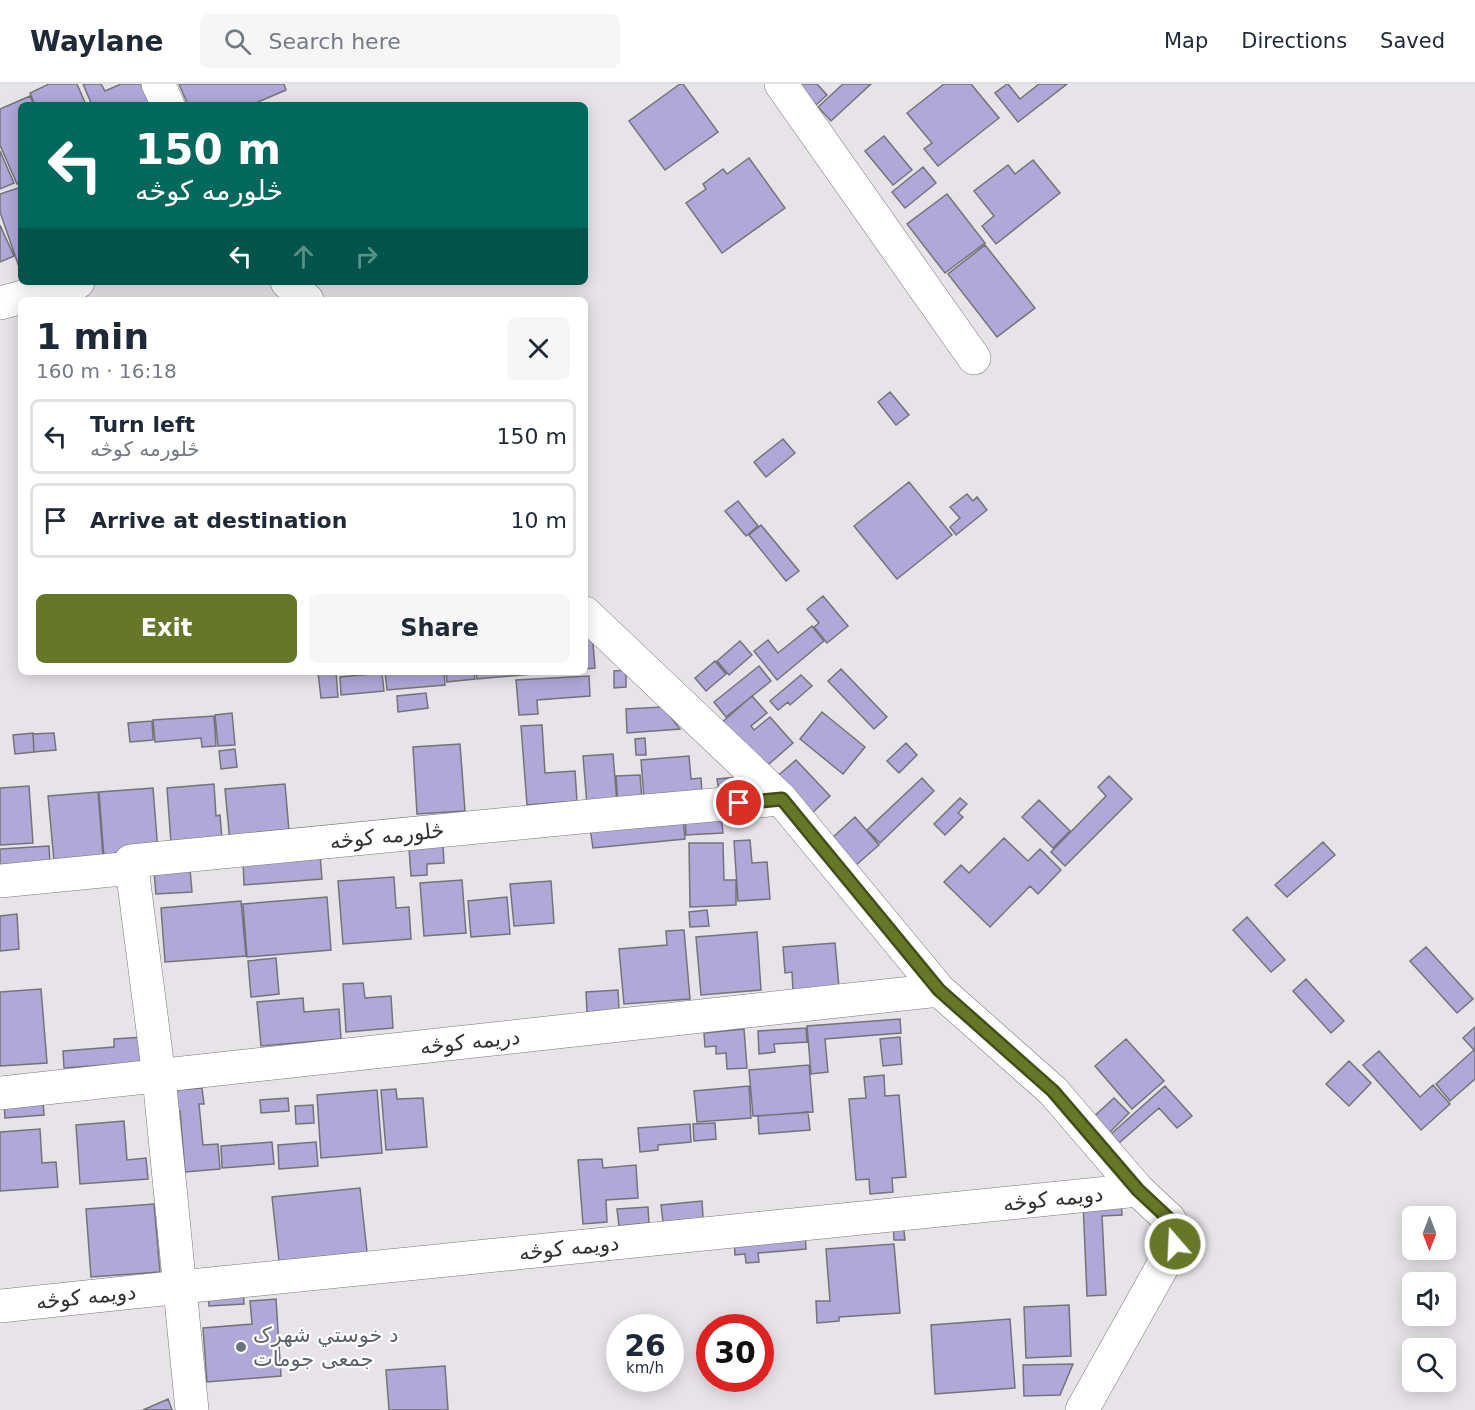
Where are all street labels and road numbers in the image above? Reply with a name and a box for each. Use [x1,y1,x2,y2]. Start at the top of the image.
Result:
street label: څلورمه کوڅه [328,818,446,854]
street label: دریمه کوڅه [419,1025,521,1059]
street label: دویمه کوڅه [1002,1182,1104,1216]
street label: دویمه کوڅه [518,1231,620,1265]
street label: دویمه کوڅه [35,1280,137,1314]

